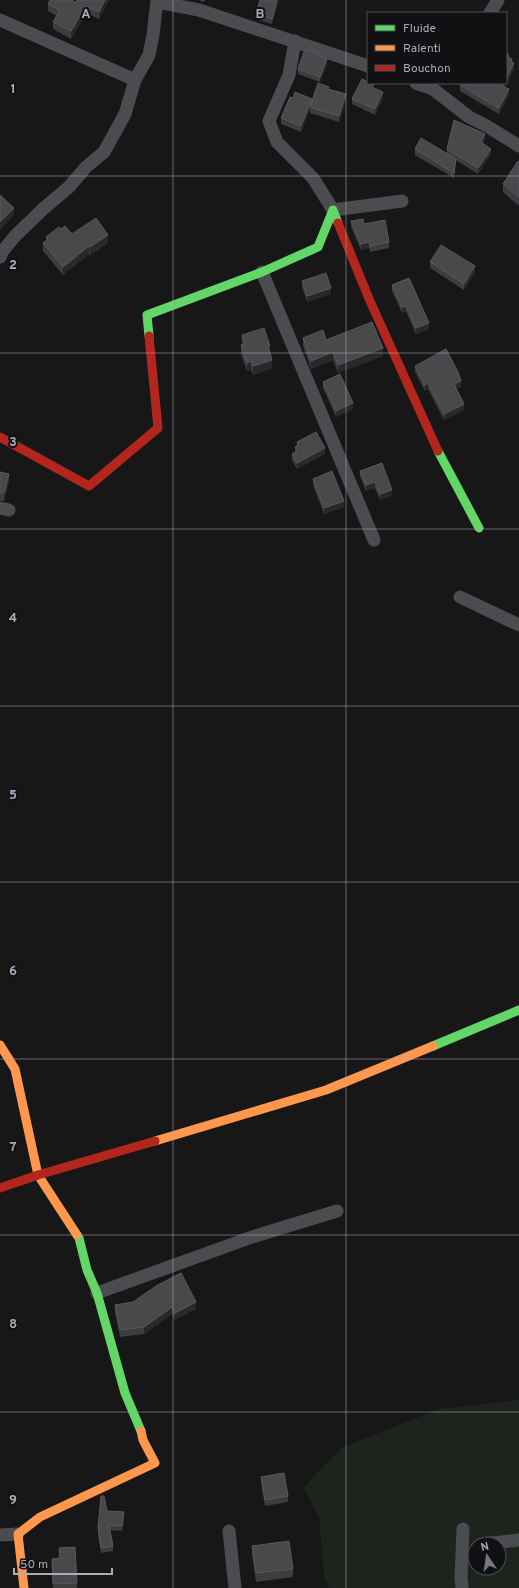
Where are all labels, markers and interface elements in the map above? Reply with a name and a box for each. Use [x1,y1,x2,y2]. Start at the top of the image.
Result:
text: A [81,7,91,23]
text: B [256,7,265,23]
legend [367,12,507,84]
text: Fluide [403,21,436,37]
text: Ralenti [403,41,441,57]
text: Bouchon [403,61,451,77]
text: 1 [10,82,16,98]
text: 2 [9,258,17,274]
text: 3 [9,435,17,451]
text: 4 [9,611,17,627]
text: 5 [9,788,17,804]
text: 6 [9,964,17,980]
text: 7 [10,1140,17,1156]
text: 8 [9,1317,17,1333]
text: 9 [9,1493,17,1509]
north arrow [467,1536,507,1576]
text: N [480,1540,490,1555]
scale bar [14,1550,112,1576]
text: 50 m [20,1557,48,1573]

